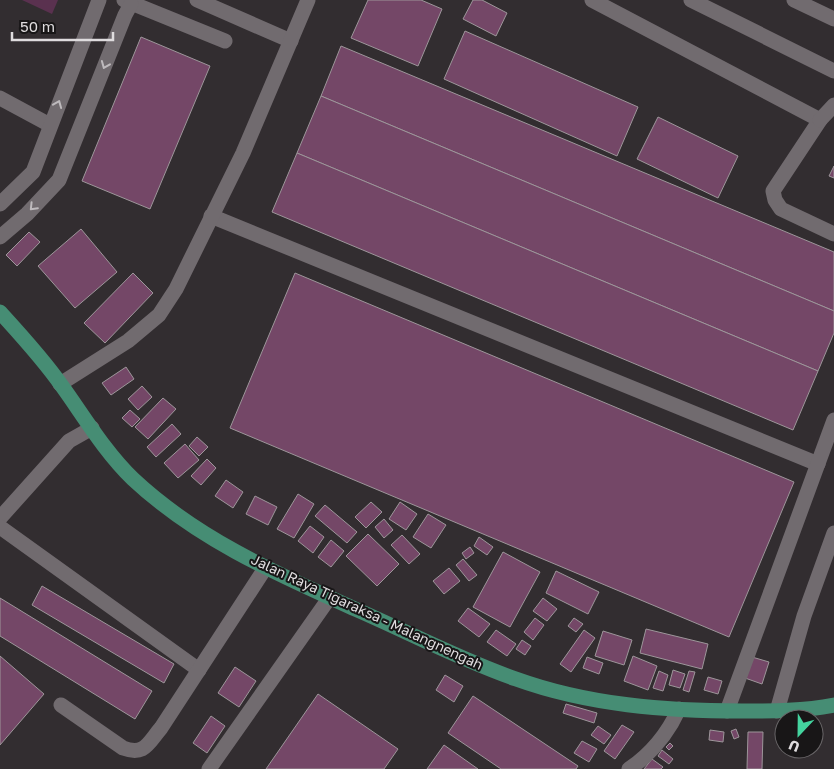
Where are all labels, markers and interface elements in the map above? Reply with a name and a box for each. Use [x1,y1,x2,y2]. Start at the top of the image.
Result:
scale bar [12,10,114,42]
text: 50 m [20,17,55,35]
one-way arrow [101,60,112,69]
one-way arrow [52,100,62,109]
one-way arrow [29,202,38,211]
street label: Jalan Raya Tigaraksa - Malangnengah [249,550,486,673]
north arrow [774,709,824,759]
text: U [786,737,802,756]

